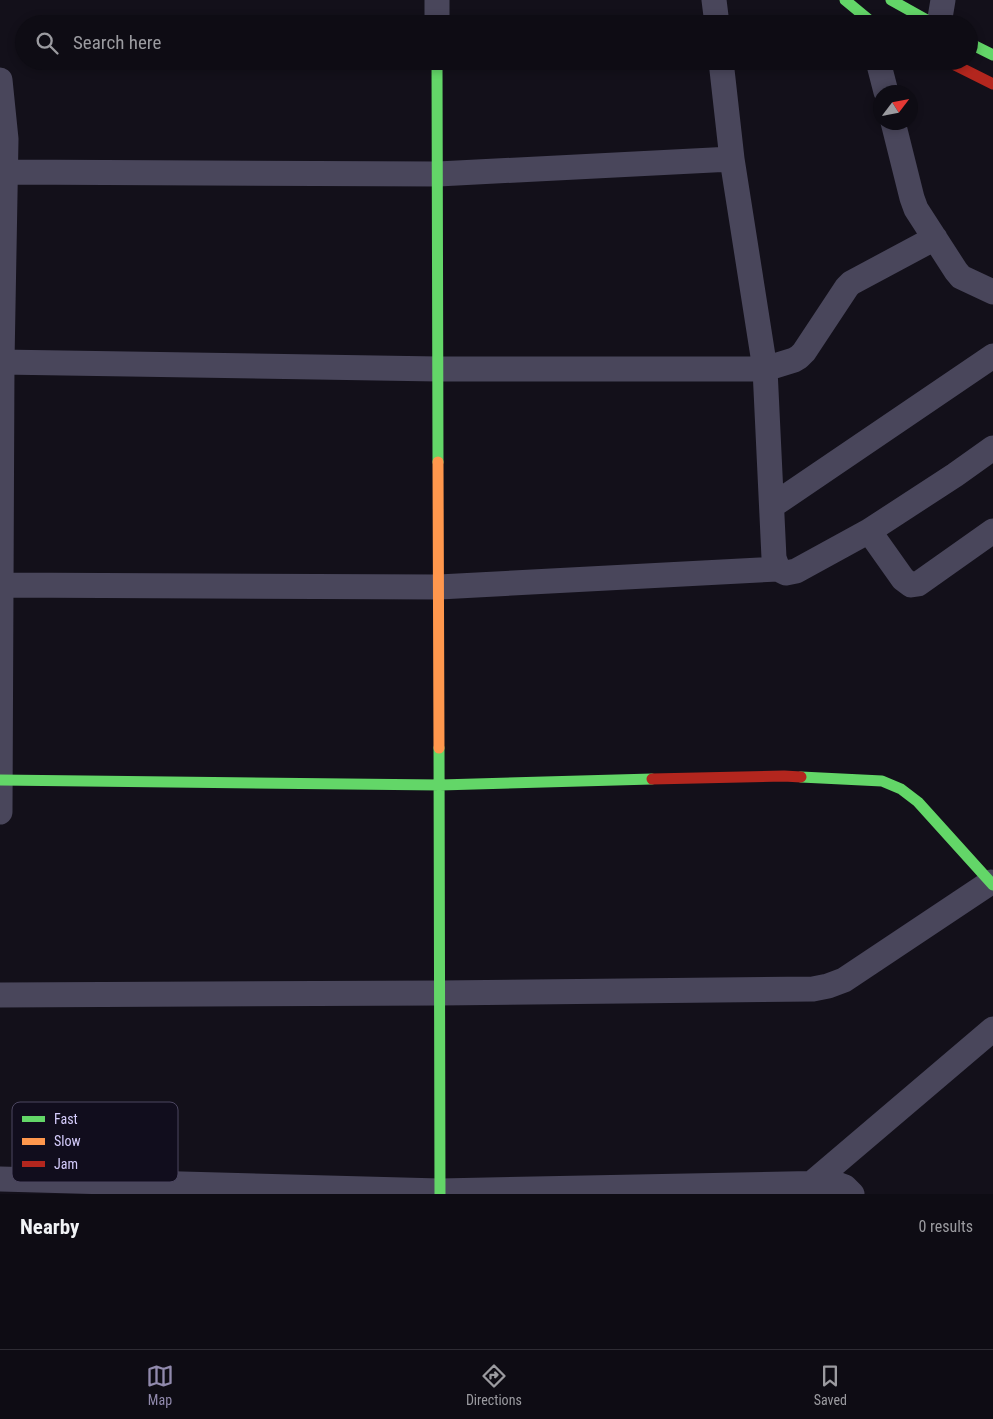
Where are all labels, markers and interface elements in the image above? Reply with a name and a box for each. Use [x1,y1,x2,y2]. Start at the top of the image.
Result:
search box [15,15,978,70]
icon: search [33,29,61,57]
text: Search here [73,31,161,54]
north arrow [873,85,918,130]
legend [12,1102,178,1182]
text: Fast [54,1111,78,1127]
text: Slow [54,1133,81,1149]
text: Jam [54,1156,78,1172]
text: Nearby [20,1215,79,1239]
text: 0 results [918,1217,973,1236]
tab: Map [146,1362,174,1408]
tab: Directions [466,1362,522,1408]
tab: Saved [814,1362,847,1408]

